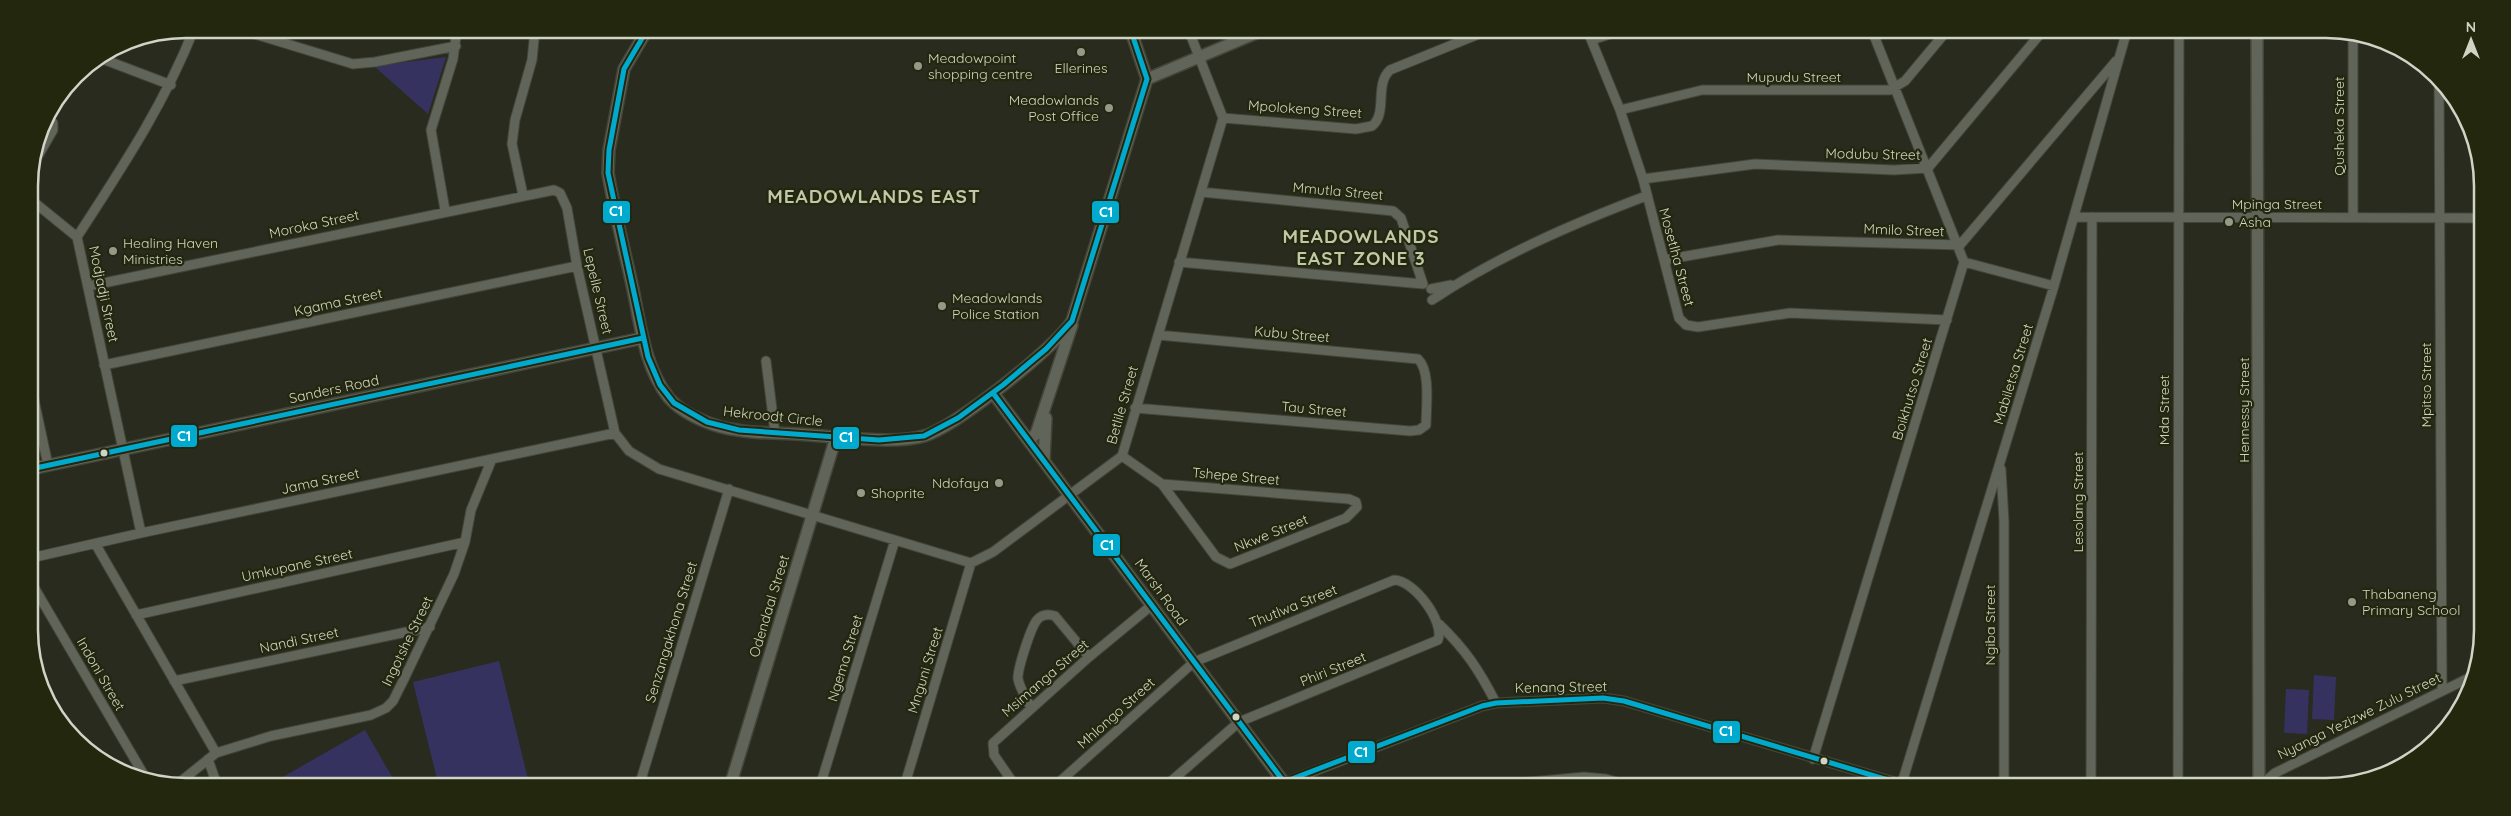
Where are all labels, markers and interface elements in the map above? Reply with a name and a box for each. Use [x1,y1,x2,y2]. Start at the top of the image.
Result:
north arrow [2446,15,2496,65]
text: N [2466,18,2476,36]
marker: Ellerines [1075,46,1087,58]
place label: Meadowpoint shopping centre [928,49,1033,83]
place label: Ellerines [1054,59,1108,77]
marker: Meadowpoint shopping centre [912,60,924,72]
street label: Mupudu Street [1747,68,1842,86]
street label: Qusheka Street [2330,76,2348,176]
place label: Meadowlands Post Office [1009,91,1099,125]
street label: Mpolokeng Street [1247,96,1363,122]
marker: Meadowlands Post Office [1103,102,1115,114]
street label: Modubu Street [1825,144,1921,164]
street label: Mmutla Street [1292,178,1384,204]
district label: MEADOWLANDS EAST [767,184,981,208]
street label: Mpinga Street [2232,195,2322,213]
line badge: C1 [602,200,631,224]
line badge: C1 [1091,200,1120,224]
text: C1 [609,202,623,220]
text: C1 [1099,203,1113,221]
street label: Moroka Street [267,206,361,242]
street label: Mosetlha Street [1655,206,1699,308]
place label: Asha [2239,213,2271,231]
marker: Asha [2223,216,2235,228]
street label: Mmilo Street [1863,220,1945,240]
district label: MEADOWLANDS EAST ZONE 3 [1282,224,1440,270]
place label: Healing Haven Ministries [123,234,218,268]
street label: Modjadji Street [85,244,123,344]
marker: Healing Haven Ministries [107,245,119,257]
street label: Lepelle Street [579,246,617,336]
street label: Kgama Street [292,284,384,320]
place label: Meadowlands Police Station [952,289,1042,323]
marker: Meadowlands Police Station [936,300,948,312]
street label: Mabiletsa Street [1989,321,2037,427]
street label: Kubu Street [1253,322,1331,346]
street label: Boikhutso Street [1888,335,1936,442]
street label: Mpitso Street [2417,342,2435,428]
street label: Hennessy Street [2235,357,2253,463]
street label: Betlile Street [1102,363,1142,446]
street label: Sanders Road [287,371,381,407]
street label: Mda Street [2155,374,2173,445]
street label: Tau Street [1281,397,1348,421]
street label: Hekroodt Circle [722,402,824,430]
line badge: C1 [170,424,198,448]
line badge: C1 [832,426,860,450]
text: C1 [177,427,191,445]
text: C1 [839,428,853,446]
unlabelled marker [99,448,109,458]
street label: Lesolang Street [2069,451,2087,553]
street label: Tshepe Street [1191,463,1281,489]
street label: Jama Street [279,464,361,498]
place label: Ndofaya [932,474,989,492]
marker: Ndofaya [993,477,1005,489]
place label: Shoprite [871,484,925,502]
marker: Shoprite [855,487,867,499]
street label: Nkwe Street [1231,510,1311,556]
line badge: C1 [1092,533,1121,557]
text: C1 [1100,536,1114,554]
street label: Umkupane Street [240,544,354,586]
street label: Odendaal Street [745,552,793,659]
street label: Marsh Road [1131,555,1191,629]
street label: Senzangakhona Street [641,559,701,705]
street label: Thutlwa Street [1246,580,1340,632]
street label: Ngiba Street [1981,584,1999,665]
place label: Thabaneng Primary School [2362,585,2460,619]
street label: Ingotshe Street [377,593,437,689]
marker: Thabaneng Primary School [2346,596,2358,608]
street label: Ngema Street [823,612,867,704]
street label: Nandi Street [258,623,340,657]
street label: Mnguni Street [903,624,947,715]
street label: Indoni Street [73,634,129,714]
street label: Msimanga Street [998,635,1092,721]
street label: Phiri Street [1297,647,1369,690]
street label: Nyanga Yezizwe Zulu Street [2274,668,2444,763]
street label: Mhlongo Street [1074,673,1159,753]
street label: Kenang Street [1515,677,1608,697]
unlabelled marker [1231,712,1241,722]
line badge: C1 [1712,720,1741,744]
text: C1 [1719,722,1733,740]
line badge: C1 [1347,740,1376,764]
text: C1 [1354,743,1368,761]
unlabelled marker [1819,756,1829,766]

